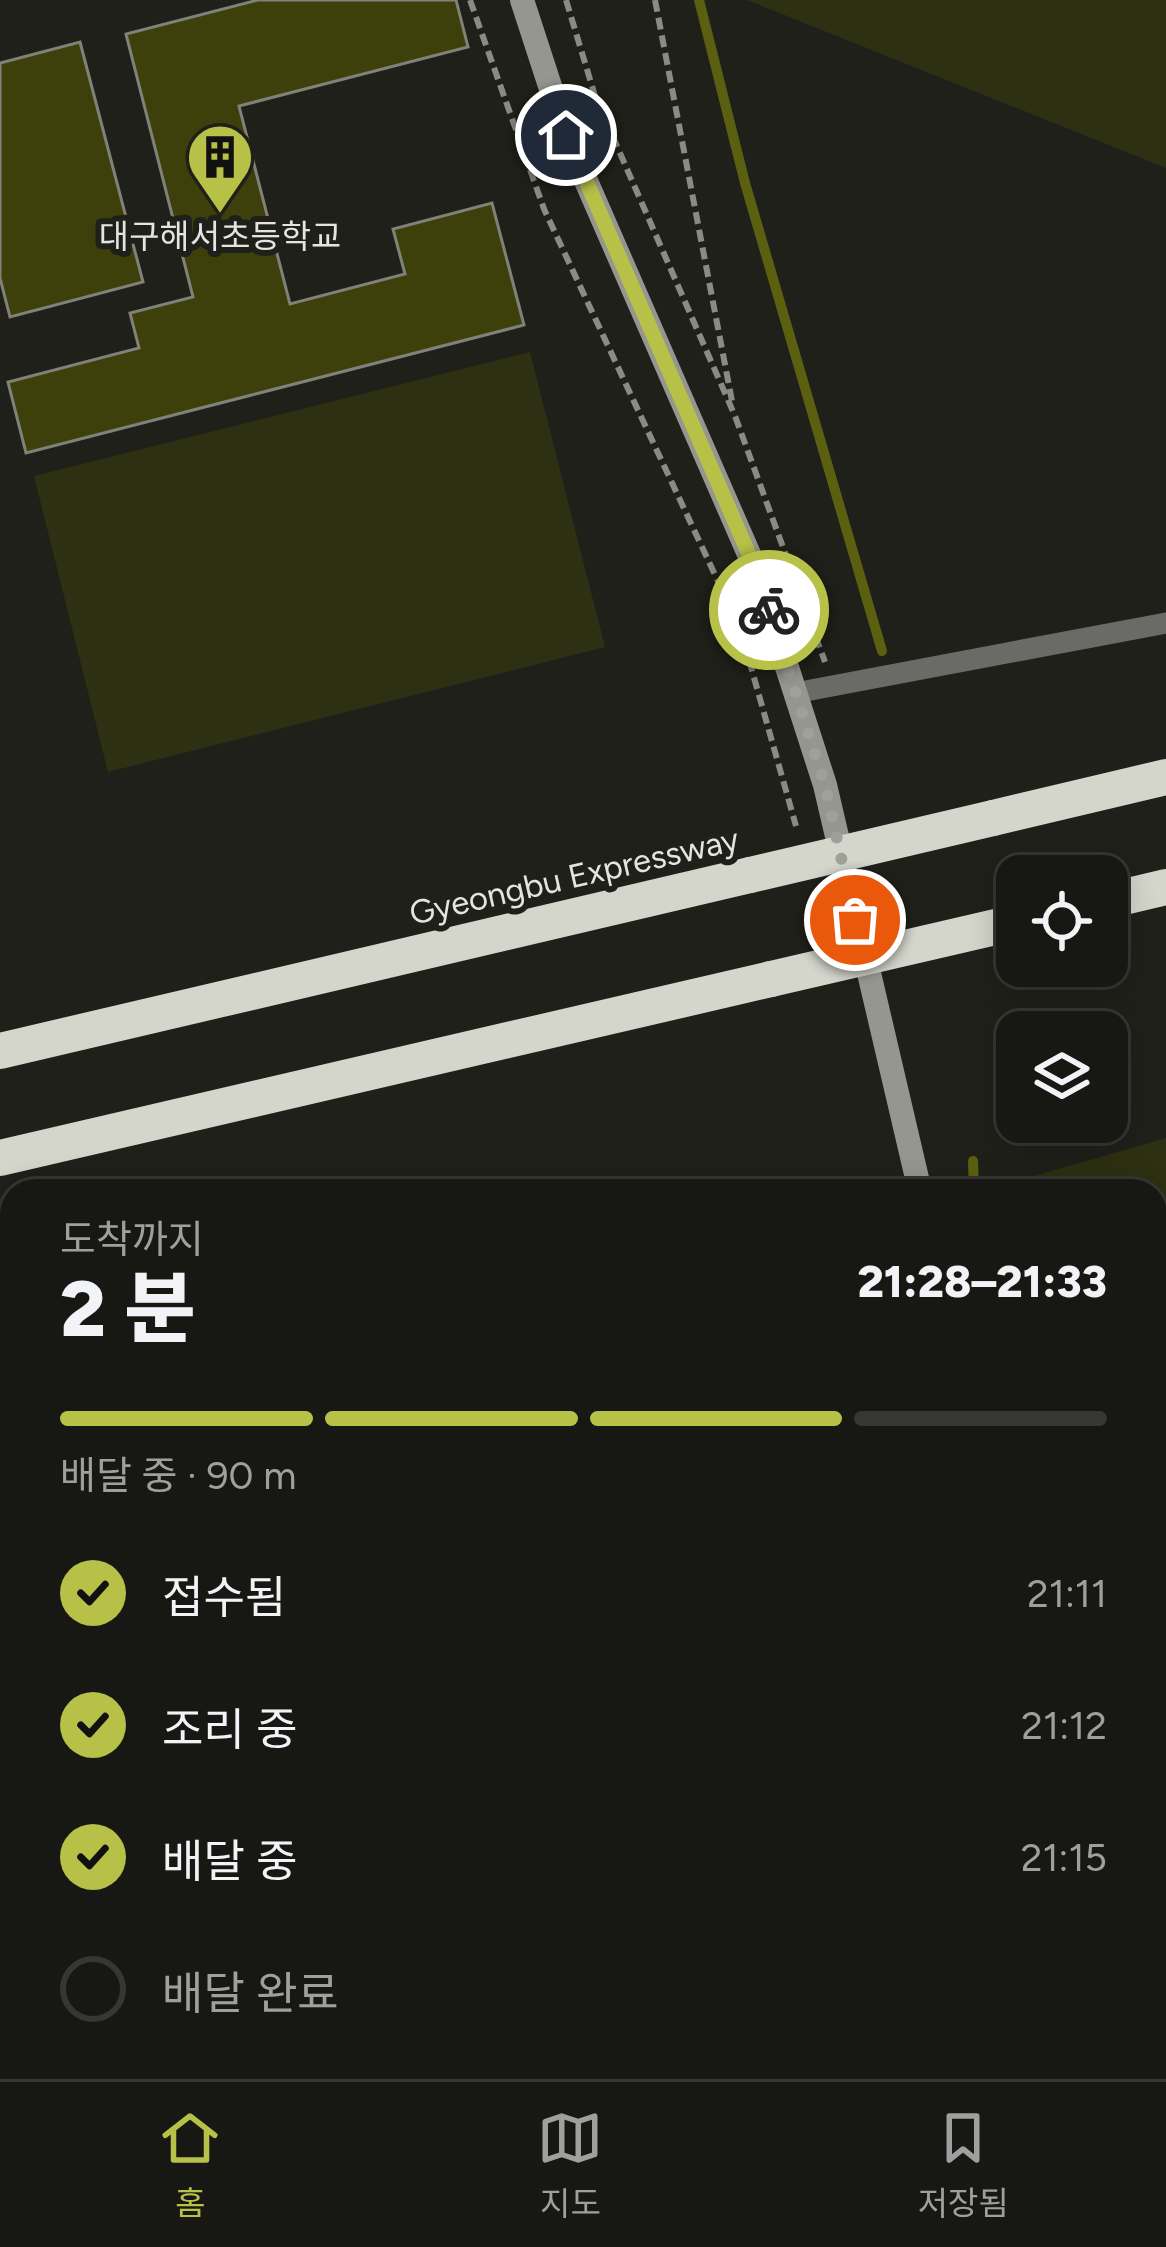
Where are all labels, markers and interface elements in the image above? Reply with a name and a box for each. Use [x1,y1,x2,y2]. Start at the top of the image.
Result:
pin [515,84,617,186]
icon: home [533,102,599,168]
building icon: 대구해서초등학교 [185,122,255,216]
place label: 대구해서초등학교 [99,217,341,256]
courier [709,550,829,670]
icon: bike [736,577,802,643]
street label: Gyeongbu Expressway [405,819,743,933]
map controls [996,855,1128,1143]
button: locate [996,855,1128,987]
pin [804,869,906,971]
icon: bag [822,887,888,953]
button: layers [996,1011,1128,1143]
text: 도착까지 [60,1216,204,1263]
text: 21:28–21:33 [857,1254,1107,1308]
text: 2 분 [60,1262,196,1356]
text: 배달 중 · 90 m [60,1452,296,1499]
icon: check [60,1560,126,1626]
text: 접수됨 [162,1570,286,1624]
text: 21:11 [1027,1570,1107,1617]
icon: check [60,1692,126,1758]
text: 조리 중 [162,1702,297,1756]
text: 21:12 [1021,1702,1107,1749]
icon: check [60,1824,126,1890]
text: 배달 중 [162,1834,297,1888]
text: 21:15 [1021,1834,1107,1881]
text: 배달 완료 [162,1966,339,2020]
tab: 홈 [157,2105,223,2225]
tab: 지도 [537,2105,603,2225]
tab: 저장됨 [918,2105,1009,2225]

